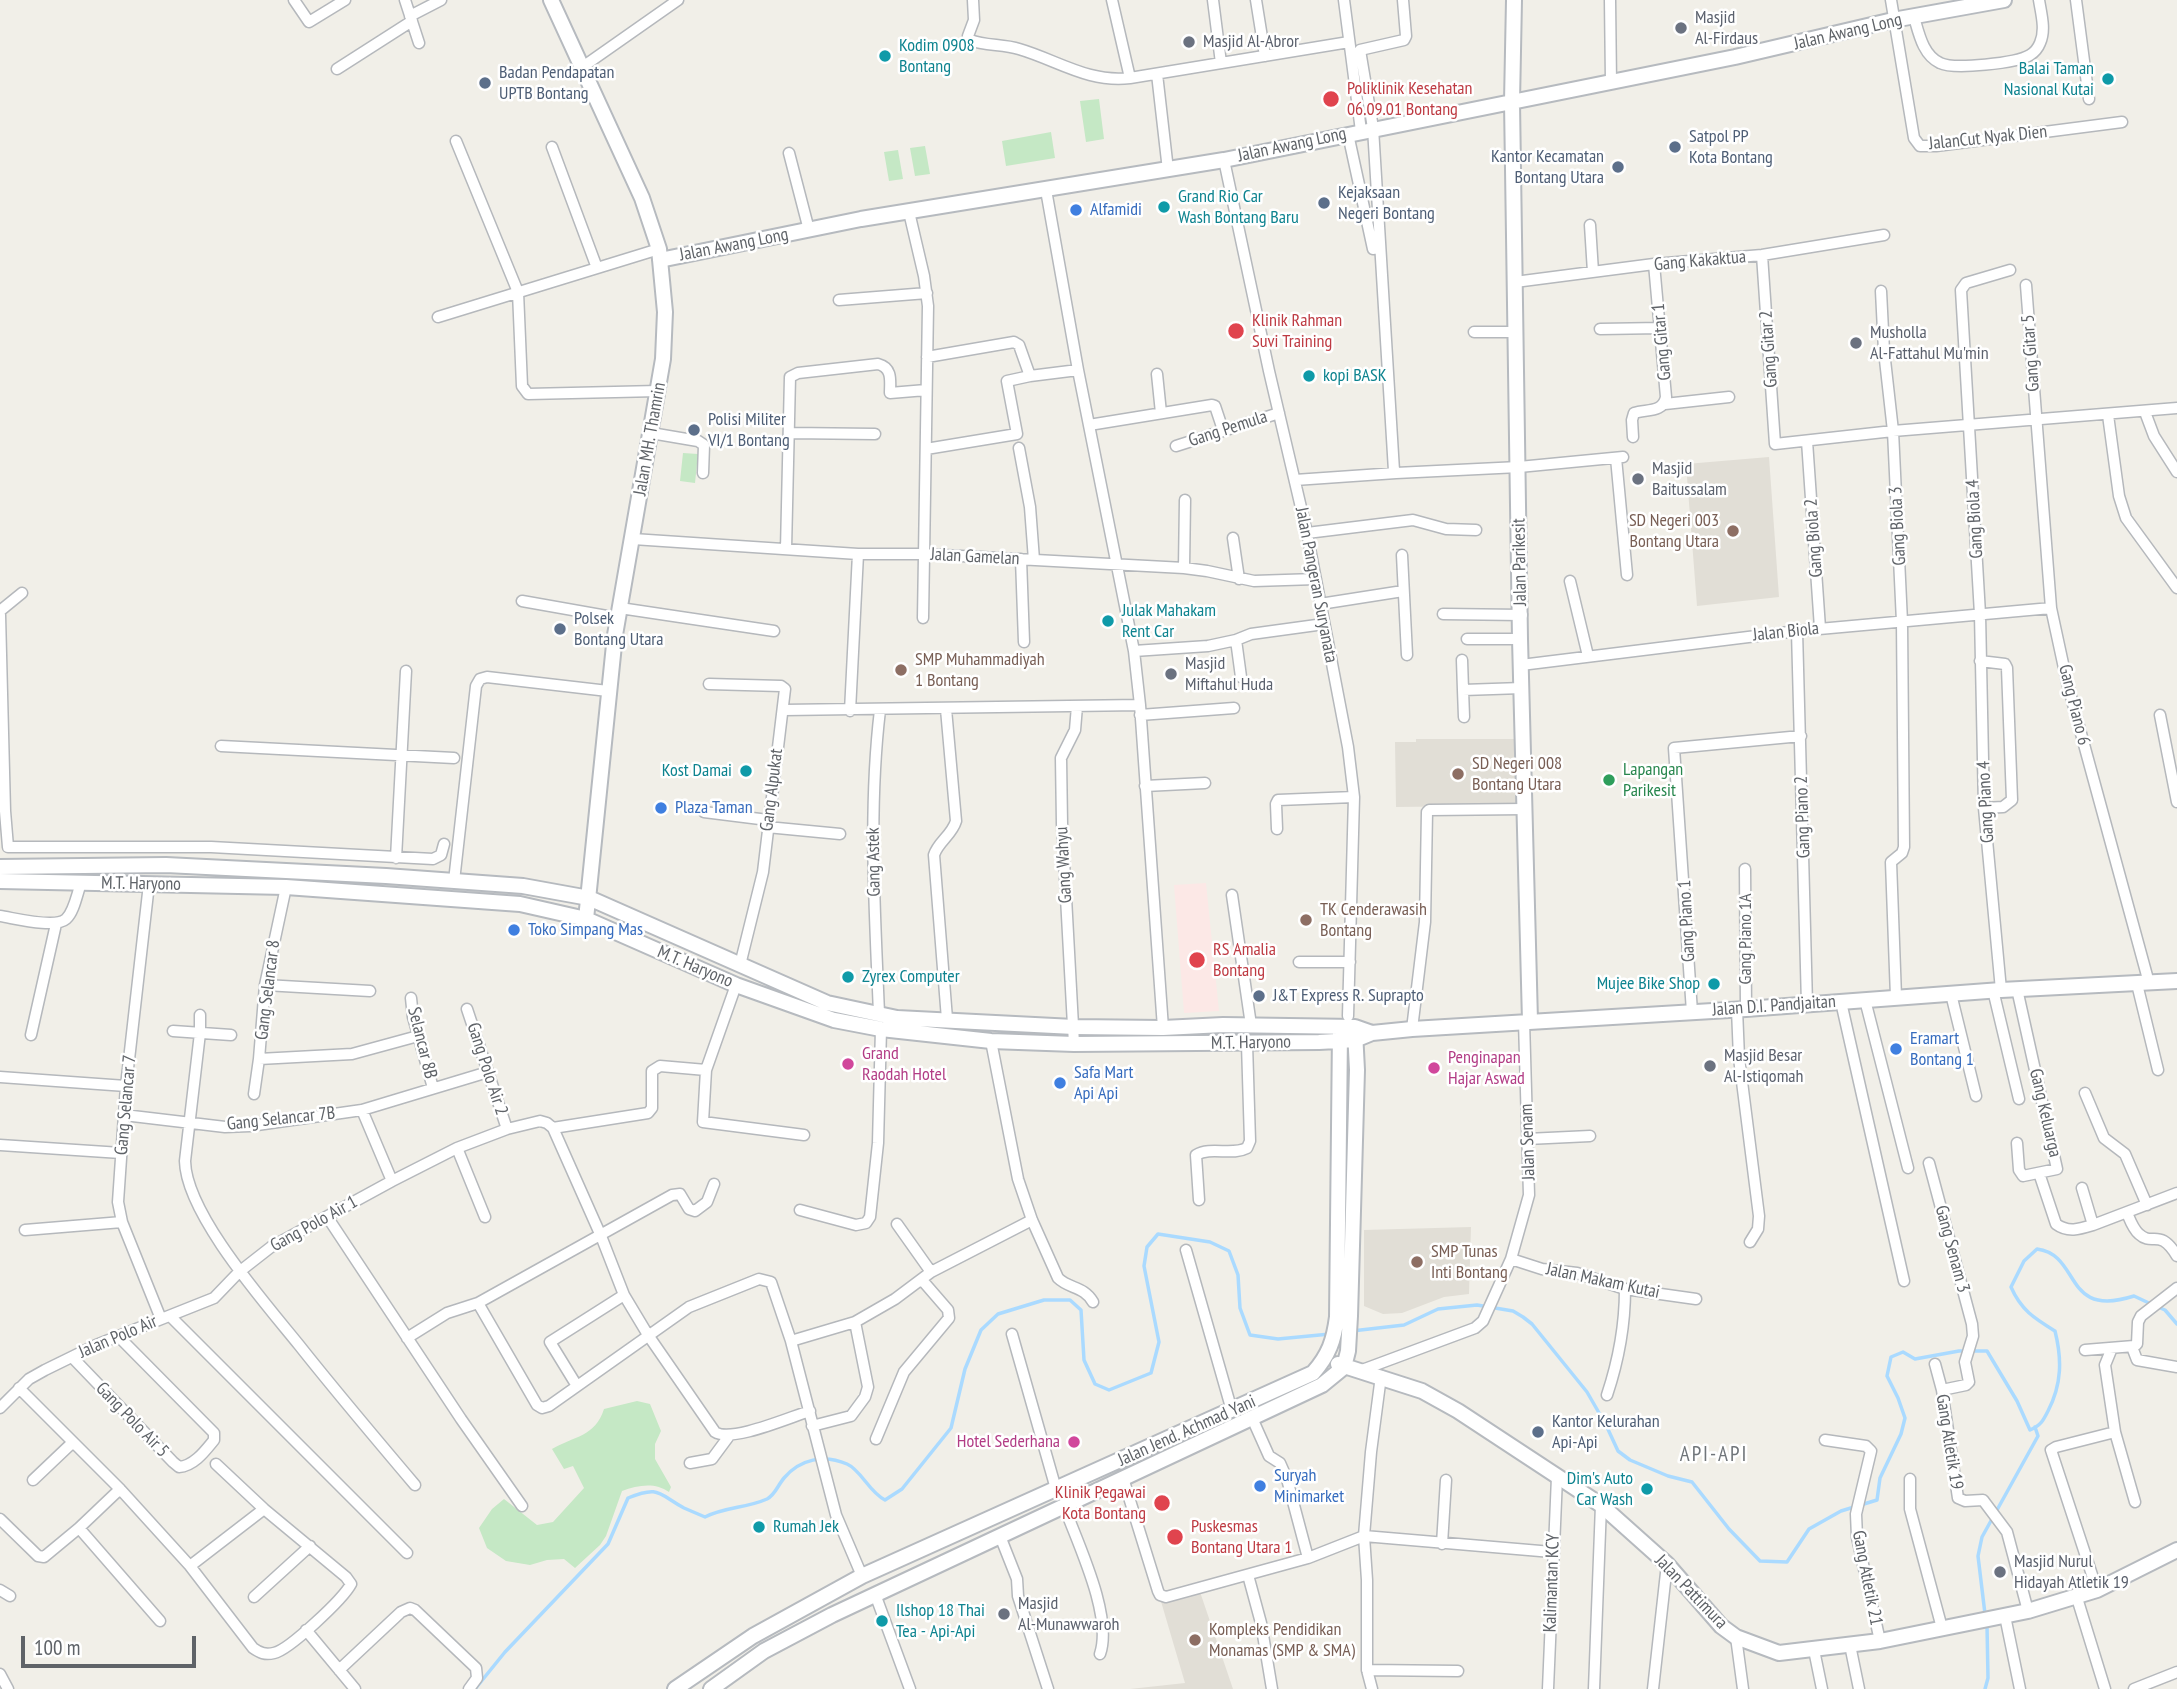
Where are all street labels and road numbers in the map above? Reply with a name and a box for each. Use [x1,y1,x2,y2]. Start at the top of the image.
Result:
street label: Jalan Awang Long [1792,9,1904,55]
street label: JalanCut Nyak Dien [1928,121,2048,155]
street label: Jalan Awang Long [1236,123,1348,167]
street label: Jalan Awang Long [678,224,790,266]
street label: Gang Kakaktua [1653,246,1747,276]
street label: Gang Gitar 1 [1648,303,1676,381]
street label: Gang Gitar 2 [1756,310,1782,388]
street label: Gang Gitar 5 [2018,314,2044,392]
street label: Jalan MH. Thamrin [629,381,671,497]
street label: Gang Pemula [1186,406,1270,452]
street label: Gang Biola 4 [1962,479,1988,559]
street label: Gang Biola 3 [1885,486,1911,566]
street label: Gang Biola 2 [1800,498,1828,578]
street label: Jalan Pangeran Suryanata [1290,505,1342,665]
street label: Jalan Parikesit [1508,518,1532,606]
street label: Jalan Gamelan [930,544,1020,570]
street label: Jalan Biola [1752,618,1820,646]
street label: Gang Piano 6 [2054,662,2094,748]
street label: Gang Alpukat [756,747,788,833]
street label: Gang Piano 4 [1973,760,1999,844]
street label: Gang Piano 2 [1791,775,1815,859]
street label: Gang Wahyu [1051,826,1077,904]
street label: Gang Astek [863,827,885,897]
street label: M.T. Haryono [101,873,181,895]
street label: Gang Piano 1 [1674,879,1700,963]
street label: Gang Piano 1A [1735,894,1757,984]
street label: Gang Selancar 8 [251,939,285,1041]
street label: M.T. Haryono [654,941,736,993]
street label: Jalan D.I. Pandjaitan [1712,991,1836,1021]
street label: Selancar 8B [403,1005,441,1081]
street label: Gang Polo Air 2 [462,1020,512,1118]
street label: M.T. Haryono [1211,1032,1291,1054]
street label: Gang Selancar 7 [111,1054,141,1156]
street label: Gang Keluarga [2024,1067,2066,1159]
street label: Gang Selancar 7B [226,1103,336,1135]
street label: Jalan Senam [1516,1103,1540,1181]
street label: Gang Polo Air 1 [267,1191,361,1257]
street label: Gang Senam 3 [1930,1203,1974,1295]
street label: Jalan Makam Kutai [1544,1258,1662,1304]
street label: Jalan Polo Air [76,1311,160,1363]
street label: Gang Polo Air 5 [91,1378,173,1462]
street label: Jalan Jend. Achmad Yani [1115,1391,1259,1471]
street label: Gang Atletik 19 [1931,1393,1967,1491]
street label: Gang Atletik 21 [1847,1529,1887,1627]
street label: Kalimantan KCY [1539,1533,1565,1633]
street label: Jalan Pattimura [1650,1550,1732,1634]

